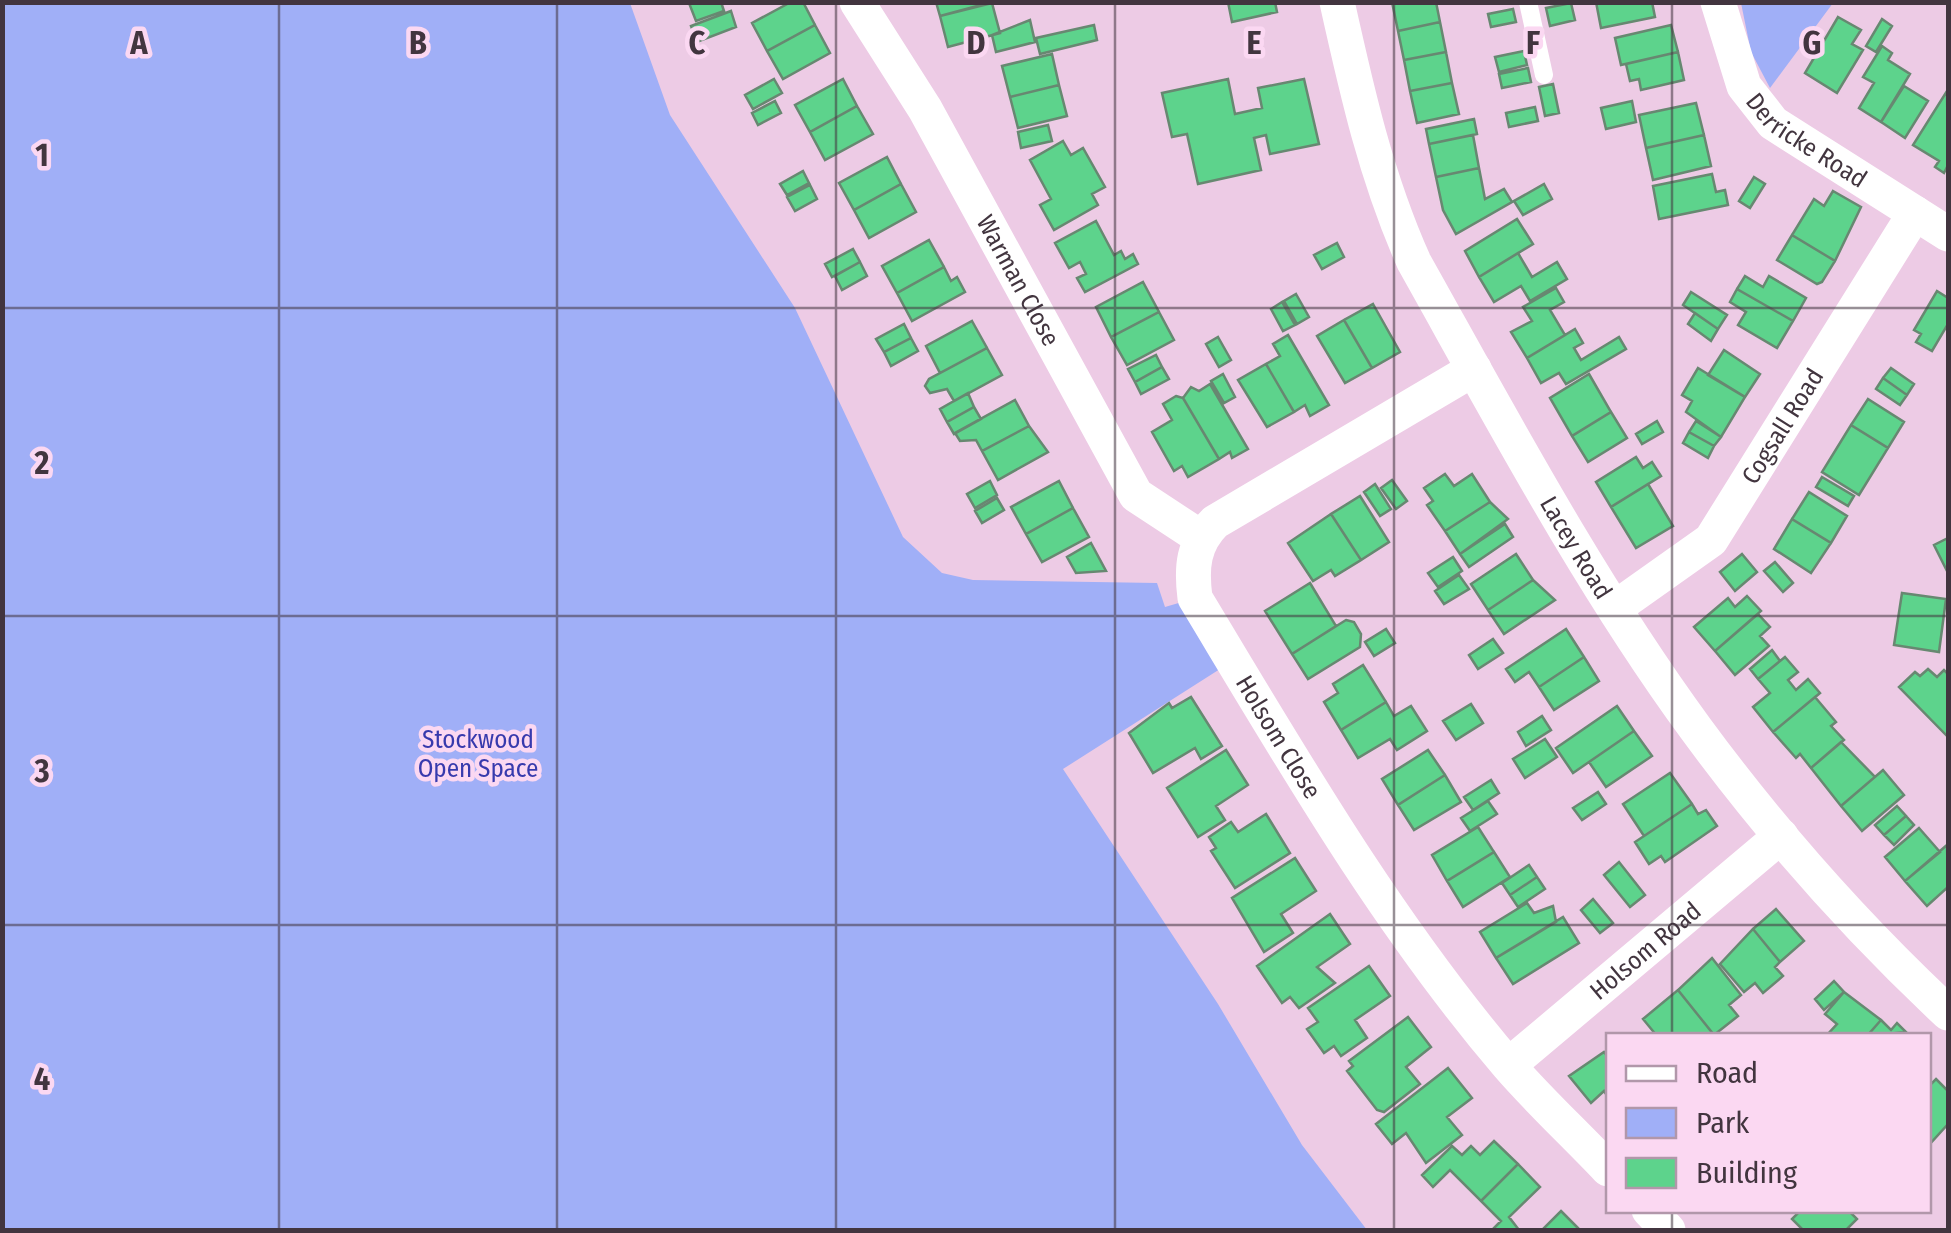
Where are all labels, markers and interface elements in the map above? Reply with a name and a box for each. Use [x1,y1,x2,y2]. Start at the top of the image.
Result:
text: A [129,24,148,62]
text: B [409,24,427,62]
text: C [689,24,706,62]
text: D [966,24,986,62]
text: E [1246,24,1262,62]
text: F [1526,24,1540,62]
text: G [1803,24,1821,62]
street label: Derricke Road [1739,87,1872,195]
text: 1 [35,136,49,174]
street label: Warman Close [970,210,1066,351]
street label: Cogsall Road [1736,363,1830,490]
text: 2 [34,444,50,482]
street label: Lacey Road [1533,491,1618,605]
street label: Holsom Close [1229,670,1327,805]
park label: Stockwood Open Space [418,725,538,784]
text: 3 [33,752,50,790]
street label: Holsom Road [1584,896,1707,1006]
legend [1606,1033,1931,1213]
text: Road [1696,1055,1758,1091]
text: 4 [34,1060,50,1098]
text: Park [1696,1105,1749,1141]
text: Building [1696,1155,1798,1191]

